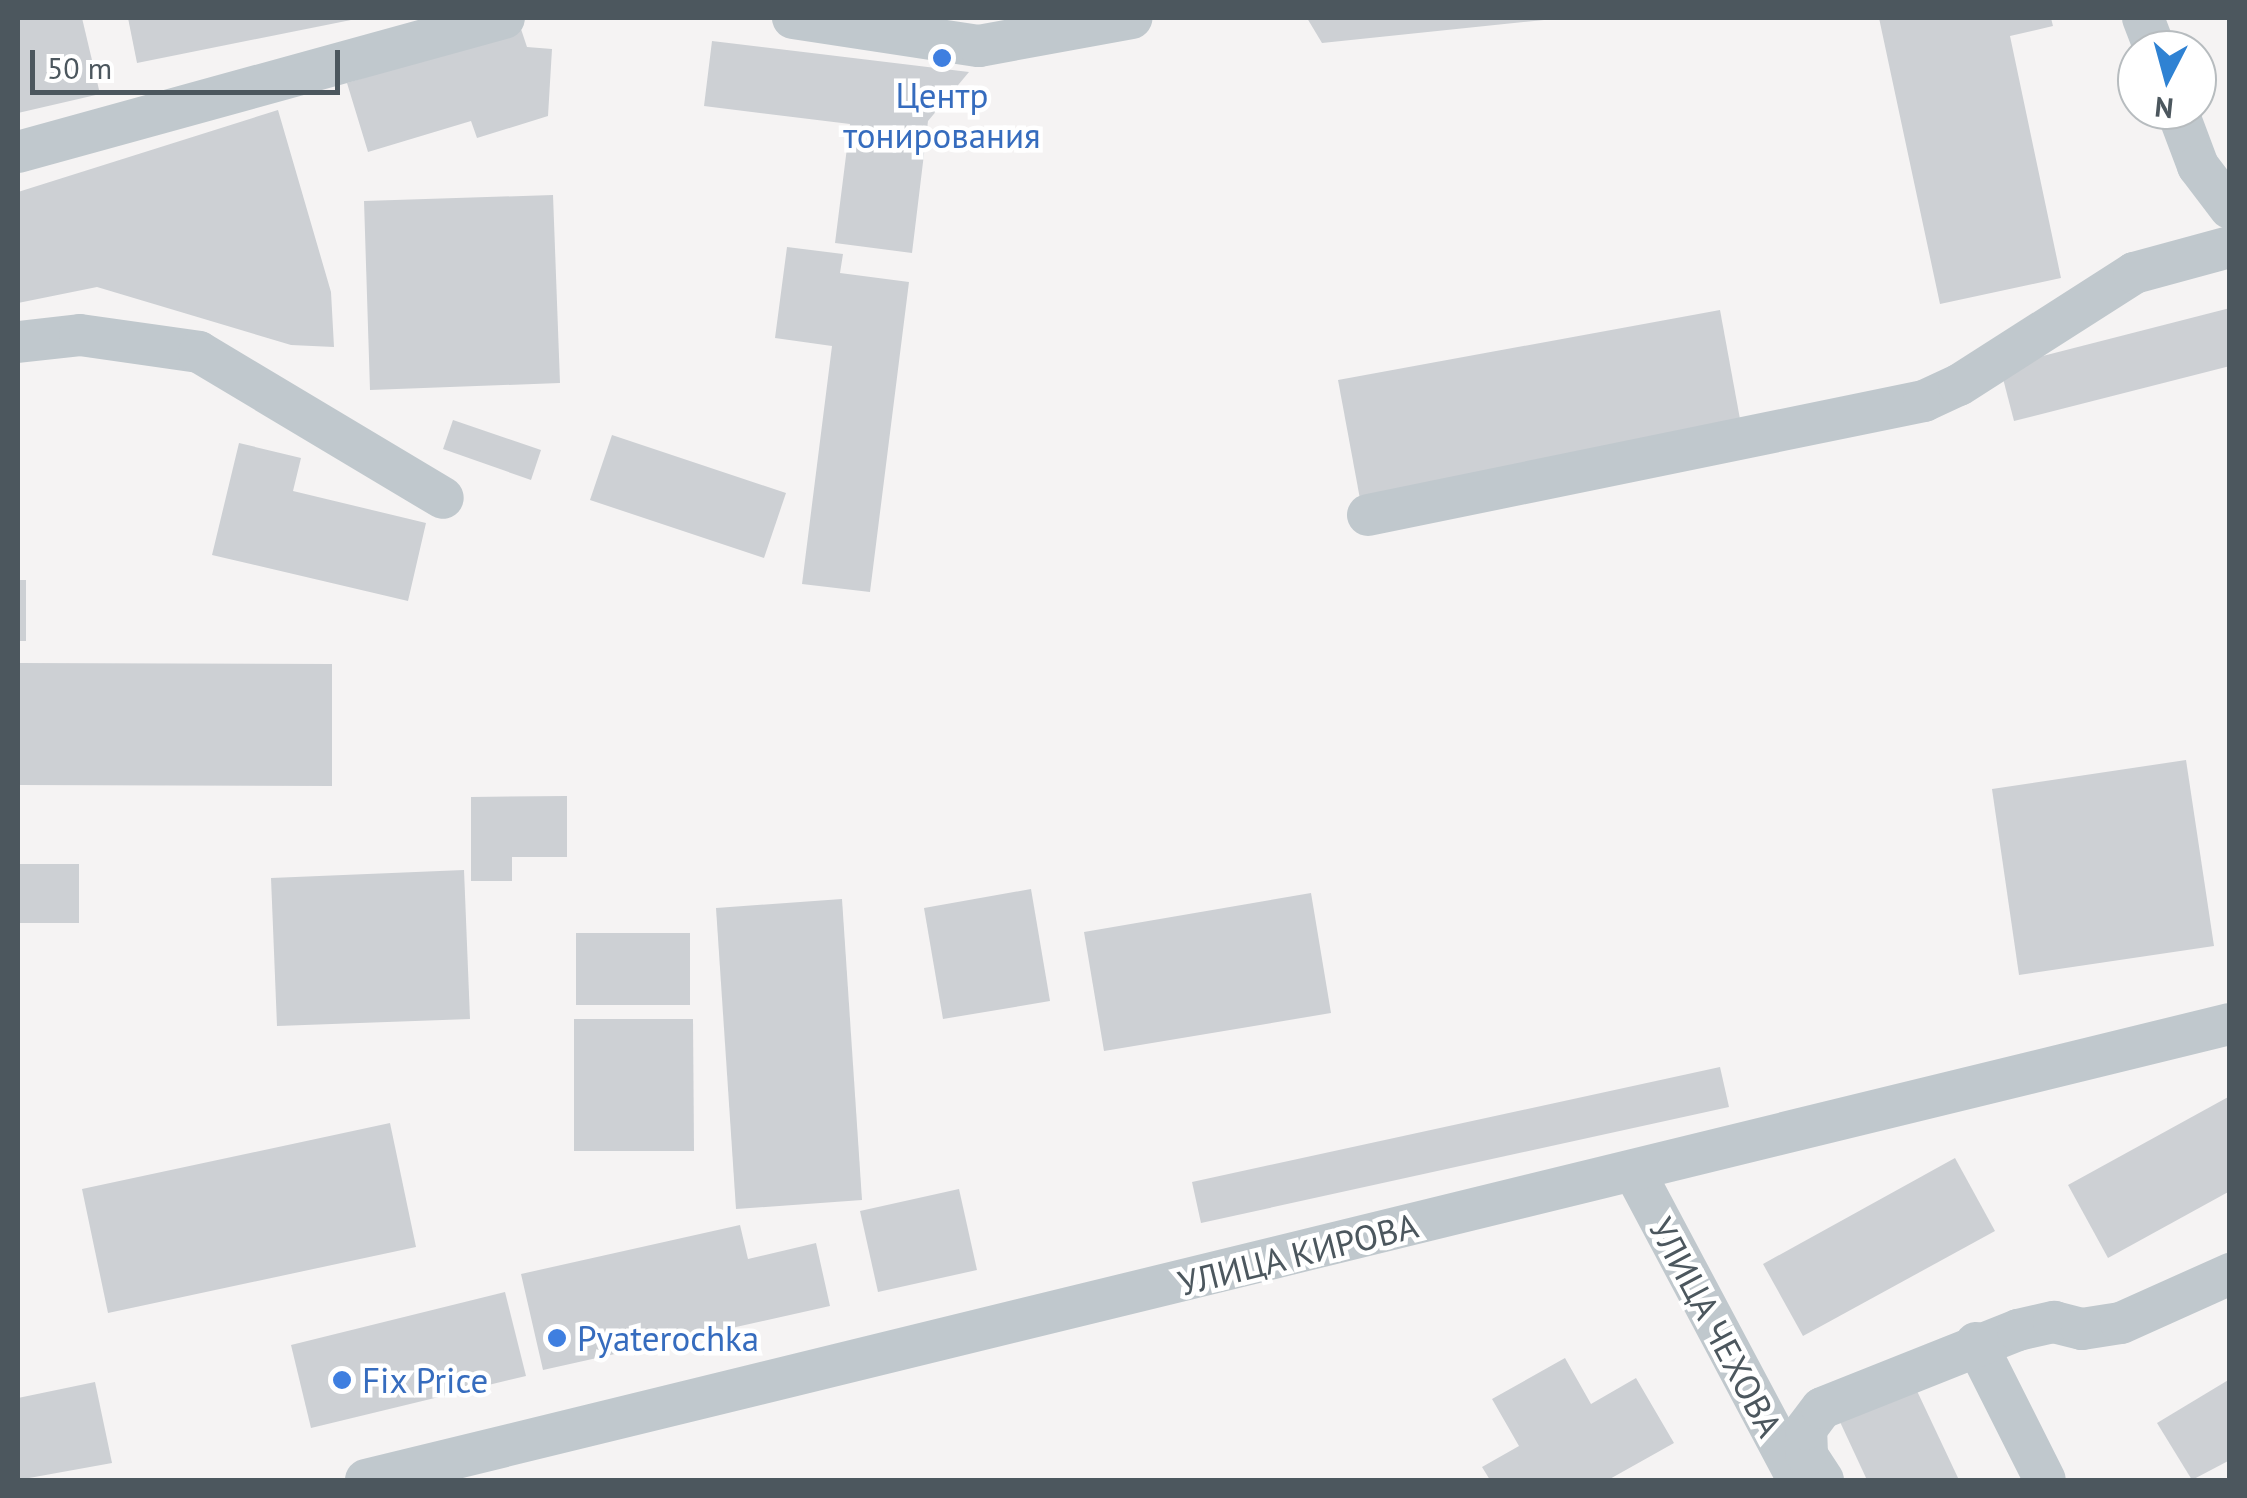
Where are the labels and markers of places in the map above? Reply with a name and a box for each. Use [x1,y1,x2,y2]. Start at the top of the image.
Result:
marker: Центр тонирования [931,47,953,69]
place label: Центр тонирования [843,74,1041,156]
place label: Pyaterochka [577,1317,759,1359]
marker: Pyaterochka [546,1327,568,1349]
place label: Fix Price [362,1359,489,1401]
marker: Fix Price [331,1369,353,1391]

